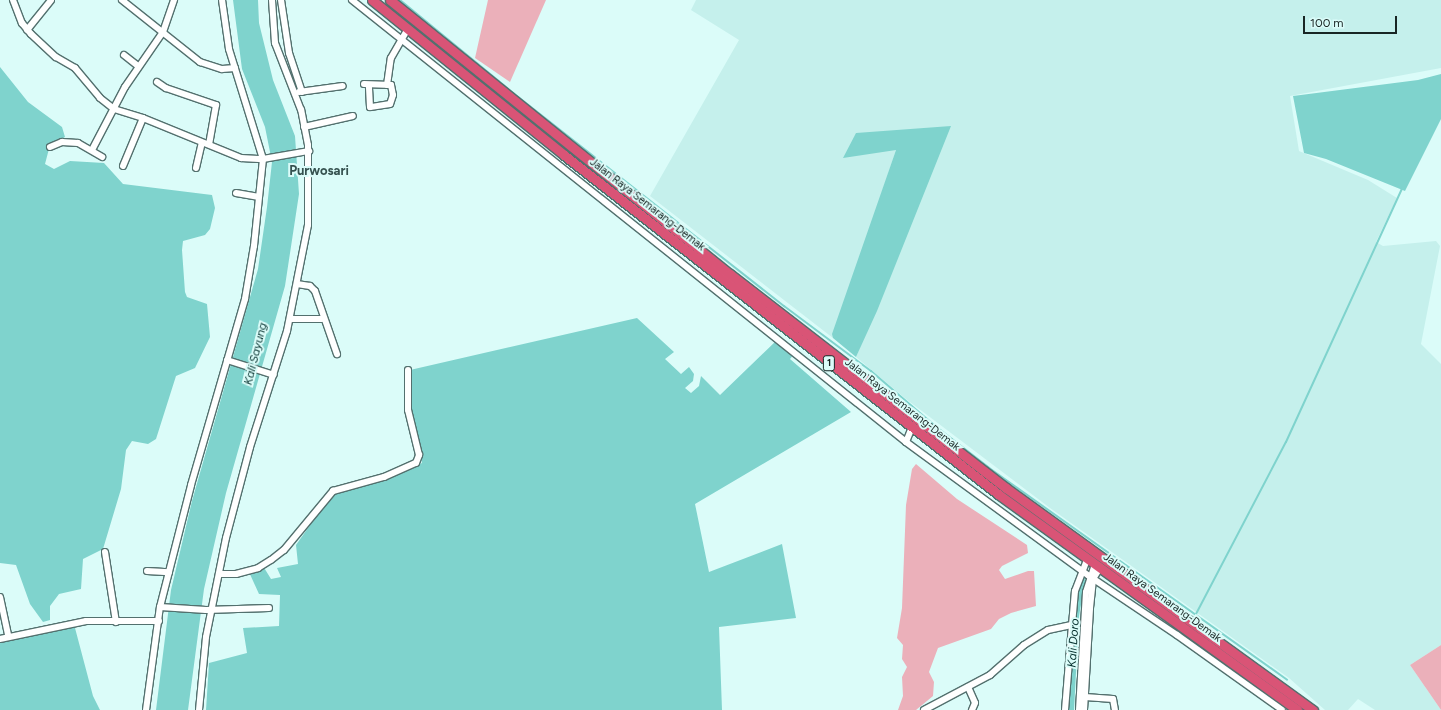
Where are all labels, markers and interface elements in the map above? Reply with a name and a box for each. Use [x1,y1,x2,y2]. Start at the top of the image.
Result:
scale bar [1305,8,1399,34]
text: 100 m [1310,16,1344,30]
street label: Jalan Raya Semarang-Demak [587,156,707,254]
district label: Purwosari [289,163,349,179]
water label: Kali Sayung [241,321,271,387]
road number: 1 [822,355,836,371]
street label: Jalan Raya Semarang-Demak [842,356,962,454]
street label: Jalan Raya Semarang-Demak [1100,551,1224,645]
water label: Kali Doro [1065,618,1083,668]

